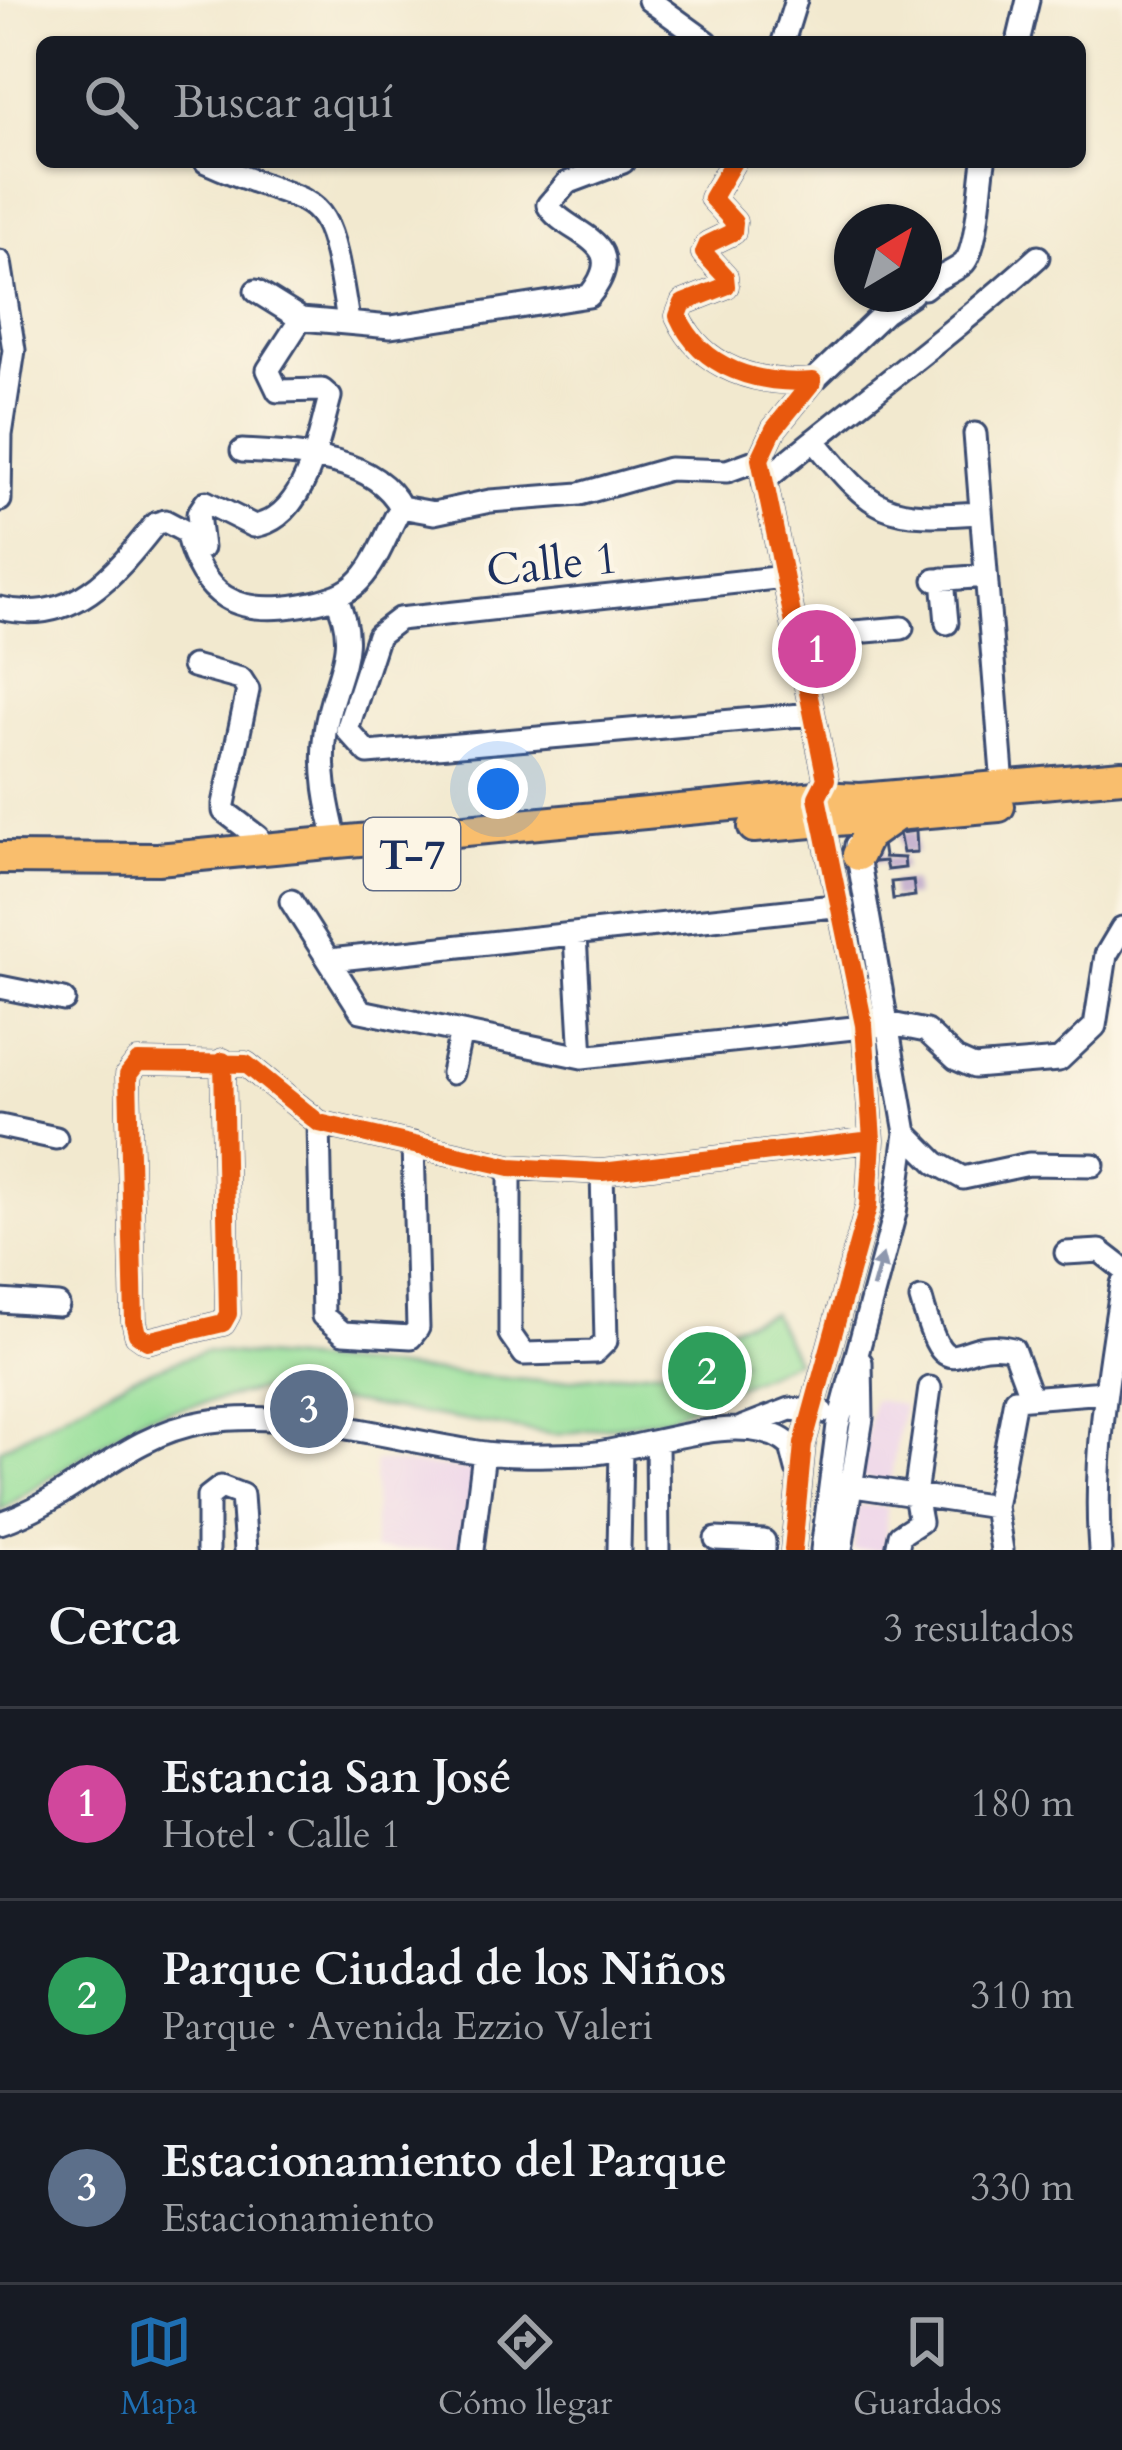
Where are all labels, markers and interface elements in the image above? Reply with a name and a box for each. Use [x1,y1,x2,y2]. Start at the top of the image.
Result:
search box [36,36,1086,168]
icon: search [78,69,144,135]
text: Buscar aquí [174,72,394,133]
north arrow [834,204,942,312]
street label: Calle 1 [483,527,621,602]
pin: 1 [778,604,856,694]
your location [468,759,528,819]
road number: T-7 [364,818,460,890]
one-way arrow [870,1252,888,1289]
pin: 2 [668,1326,746,1416]
pin: 3 [270,1364,348,1454]
text: Cerca [48,1593,180,1663]
text: 3 resultados [883,1602,1074,1655]
text: Estancia San José [162,1747,512,1808]
text: 1 [77,1777,97,1830]
text: 180 m [971,1777,1074,1830]
text: Hotel · Calle 1 [162,1808,401,1861]
text: Parque Ciudad de los Niños [162,1939,726,2000]
text: 2 [77,1969,97,2022]
text: 310 m [971,1969,1074,2022]
text: Parque · Avenida Ezzio Valeri [162,2000,653,2053]
text: Estacionamiento del Parque [162,2131,727,2192]
text: 3 [77,2161,97,2214]
text: 330 m [971,2161,1074,2214]
text: Estacionamiento [162,2192,434,2245]
tab: Mapa [120,2309,197,2426]
tab: Cómo llegar [438,2309,612,2426]
tab: Guardados [853,2309,1002,2426]

